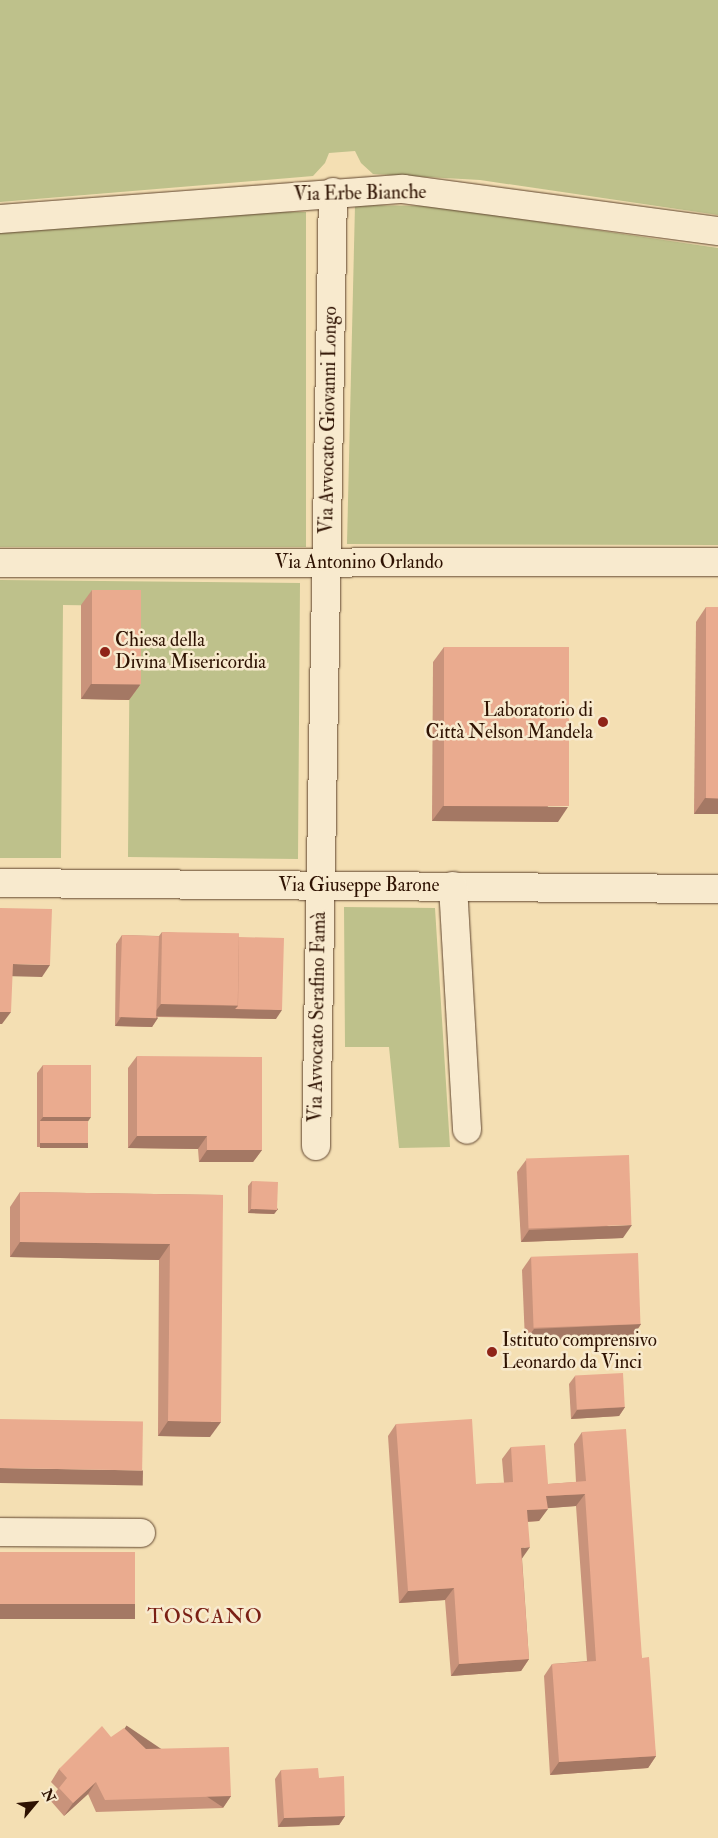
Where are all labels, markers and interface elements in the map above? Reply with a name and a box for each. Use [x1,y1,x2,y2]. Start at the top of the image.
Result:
street label: Via Erbe Bianche [293,181,427,207]
street label: Via Avvocato Giovanni Longo [316,306,342,534]
street label: Via Antonino Orlando [275,552,443,574]
place label: Chiesa della Divina Misericordia [115,630,266,674]
marker: Chiesa della Divina Misericordia [99,646,111,658]
place label: Laboratorio di Città Nelson Mandela [425,700,593,744]
marker: Laboratorio di Città Nelson Mandela [597,716,609,728]
street label: Via Giuseppe Barone [279,875,439,897]
street label: Via Avvocato Serafino Famà [305,912,331,1122]
place label: Istituto comprensivo Leonardo da Vinci [502,1330,657,1374]
marker: Istituto comprensivo Leonardo da Vinci [486,1346,498,1358]
district label: TOSCANO [146,1604,264,1630]
north arrow [10,1778,60,1828]
text: N [38,1786,59,1805]

